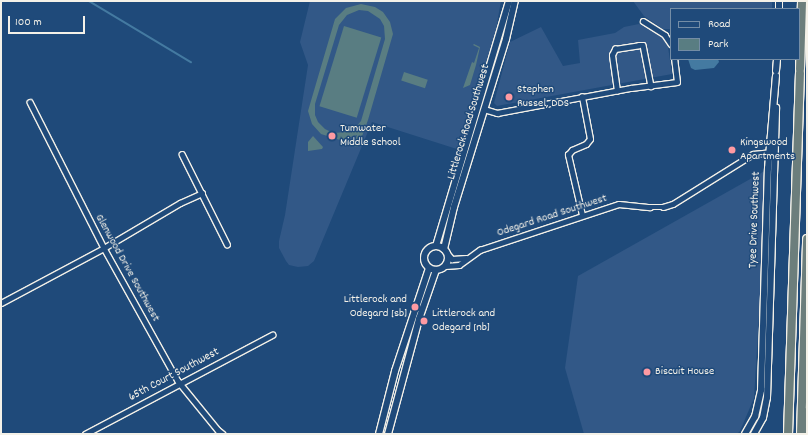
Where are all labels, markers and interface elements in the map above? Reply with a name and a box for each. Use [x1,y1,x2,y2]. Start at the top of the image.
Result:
scale bar [10,8,87,34]
legend [670,8,800,60]
text: 100 m [15,14,42,31]
text: Road [708,16,730,33]
text: Park [708,36,728,53]
street label: Littlerock Road Southwest [445,63,493,181]
place label: Stephen Russel, DDS [517,83,569,111]
marker: Stephen Russel, DDS [504,92,514,102]
place label: Tumwater Middle School [340,122,401,150]
marker: Tumwater Middle School [327,131,337,141]
place label: Kingswood Apartments [740,136,795,164]
marker: Kingswood Apartments [727,145,737,155]
street label: Tyee Drive Southwest [746,171,764,269]
street label: Odegard Road Southwest [495,191,609,241]
street label: Glenwood Drive Southwest [91,212,163,324]
place label: Littlerock and Odegard [sb] [344,293,407,321]
marker: Littlerock and Odegard [sb] [410,302,420,312]
place label: Littlerock and Odegard [nb] [432,307,495,335]
marker: Littlerock and Odegard [nb] [419,316,429,326]
street label: 65th Court Southwest [126,345,222,405]
place label: Biscuit House [655,365,714,379]
marker: Biscuit House [642,367,652,377]

